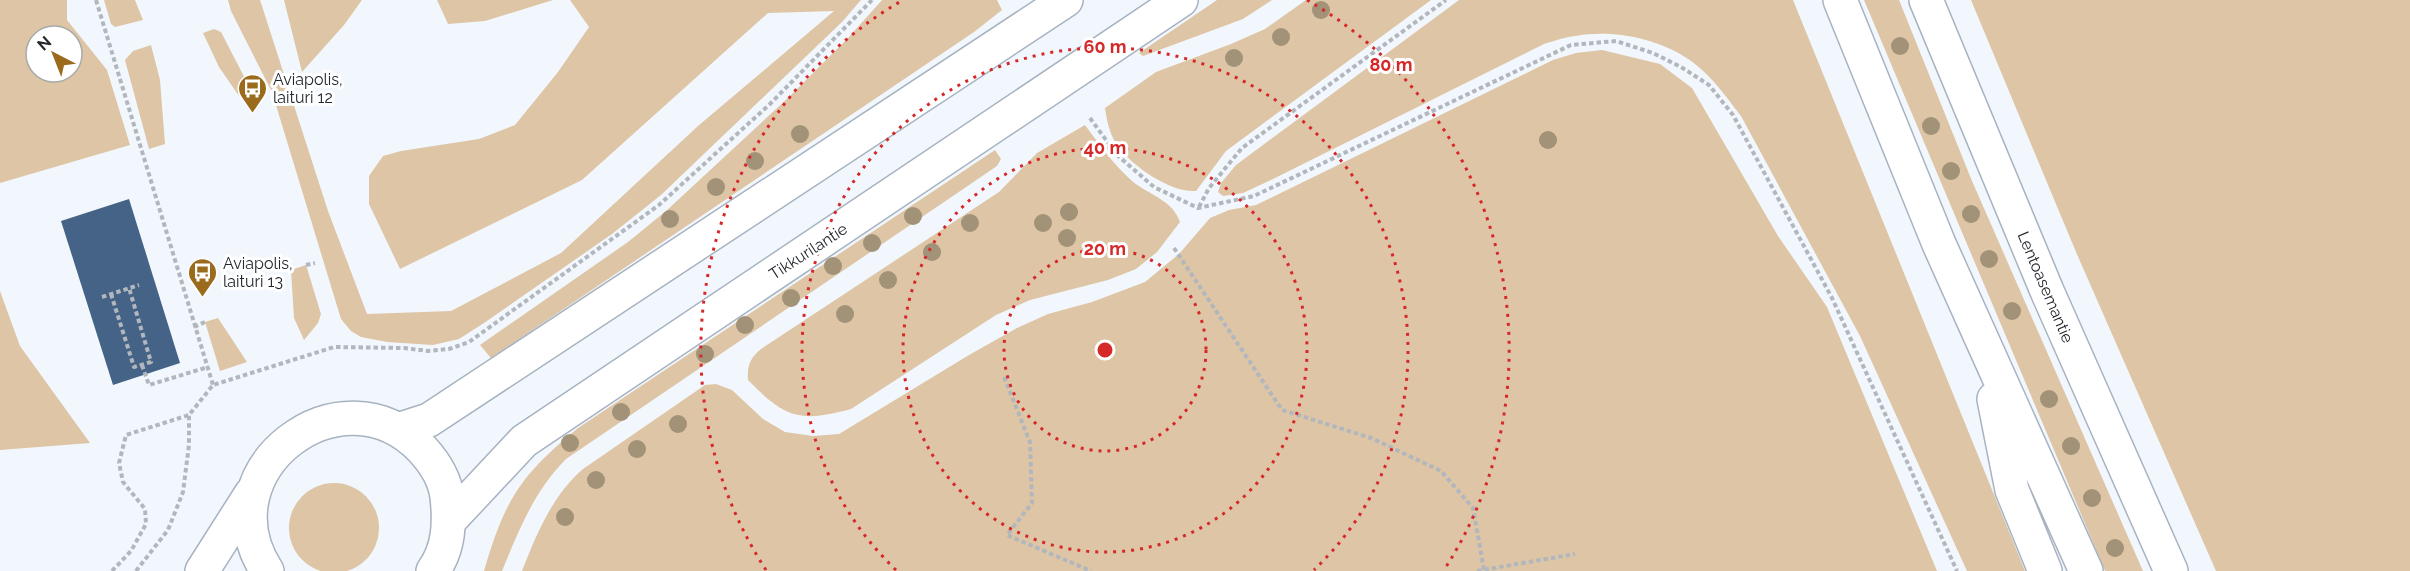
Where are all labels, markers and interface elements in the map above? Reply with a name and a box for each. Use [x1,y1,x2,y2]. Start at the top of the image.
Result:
north arrow [24,24,84,84]
text: N [33,32,55,54]
text: 60 m [1083,36,1127,57]
text: 80 m [1369,54,1413,75]
place label: Aviapolis, laituri 12 [273,70,343,107]
bus stop icon: Aviapolis, laituri 12 [236,72,268,114]
text: 40 m [1084,137,1126,158]
street label: Tikkurilantie [766,219,851,284]
street label: Lentoasemantie [2013,229,2078,346]
text: 20 m [1084,238,1126,259]
place label: Aviapolis, laituri 13 [223,254,293,291]
bus stop icon: Aviapolis, laituri 13 [186,256,218,298]
centre of rings [1095,340,1115,360]

